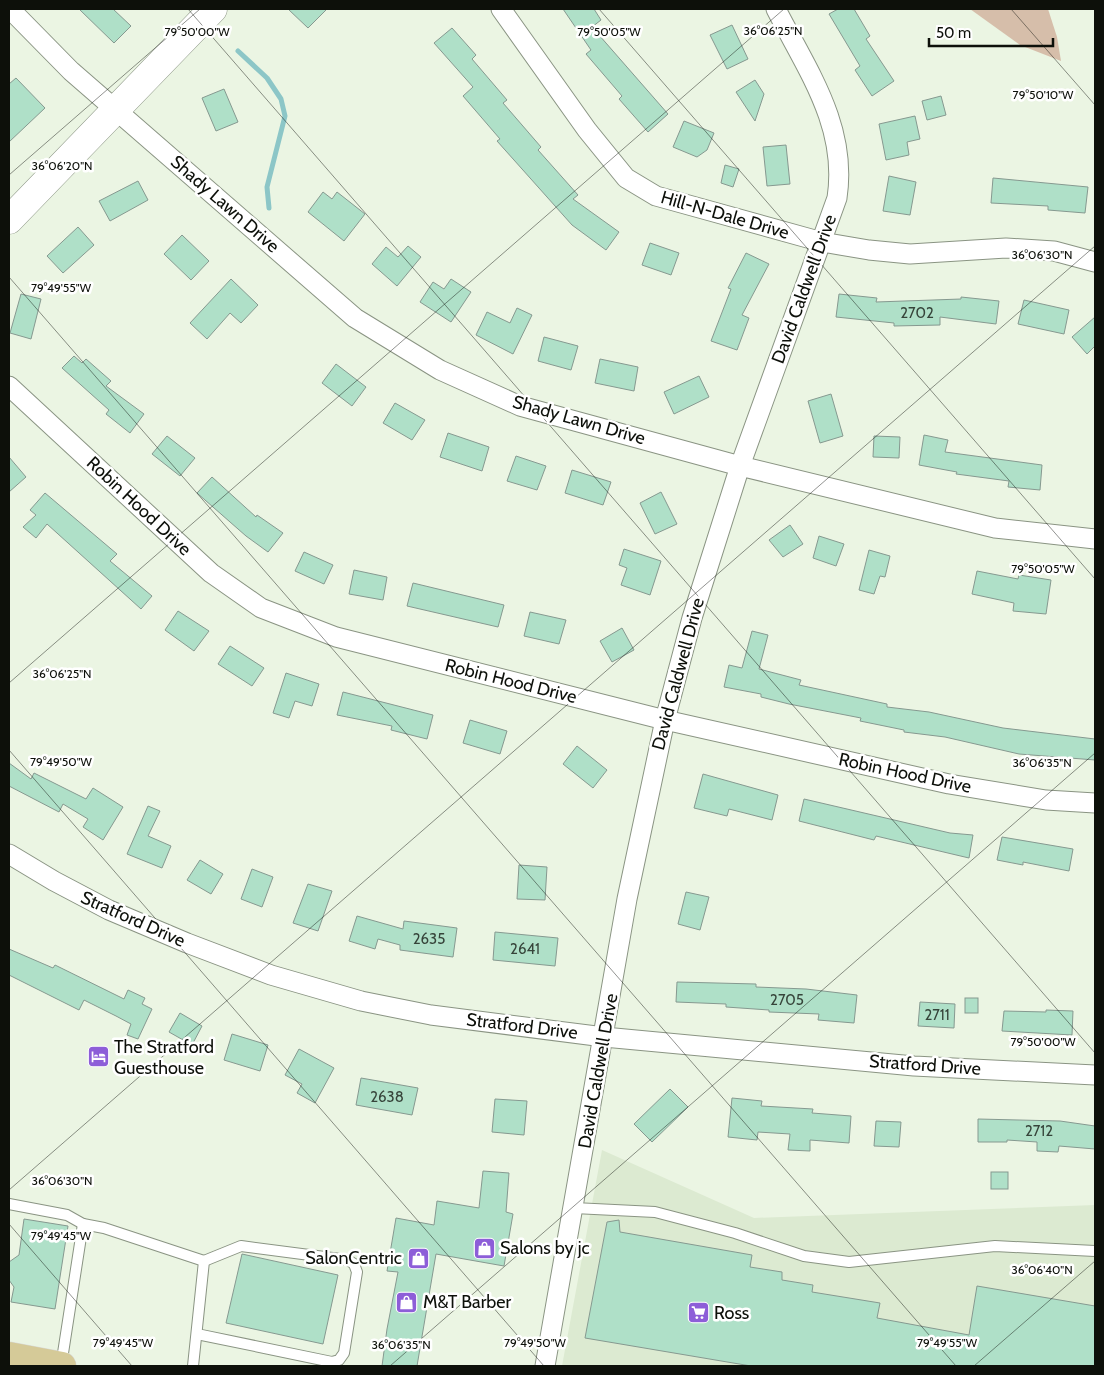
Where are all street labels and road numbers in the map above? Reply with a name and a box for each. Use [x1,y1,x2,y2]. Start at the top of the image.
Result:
street label: Shady Lawn Drive [166,151,284,257]
street label: Hill-N-Dale Drive [658,186,792,244]
street label: David Caldwell Drive [767,211,841,367]
street label: Shady Lawn Drive [510,391,648,449]
street label: Robin Hood Drive [82,452,196,560]
street label: David Caldwell Drive [647,595,709,753]
street label: Robin Hood Drive [443,654,579,708]
street label: Robin Hood Drive [837,748,973,798]
street label: Stratford Drive [77,886,189,952]
street label: David Caldwell Drive [574,992,622,1150]
street label: Stratford Drive [465,1008,579,1044]
street label: Stratford Drive [868,1050,982,1080]

